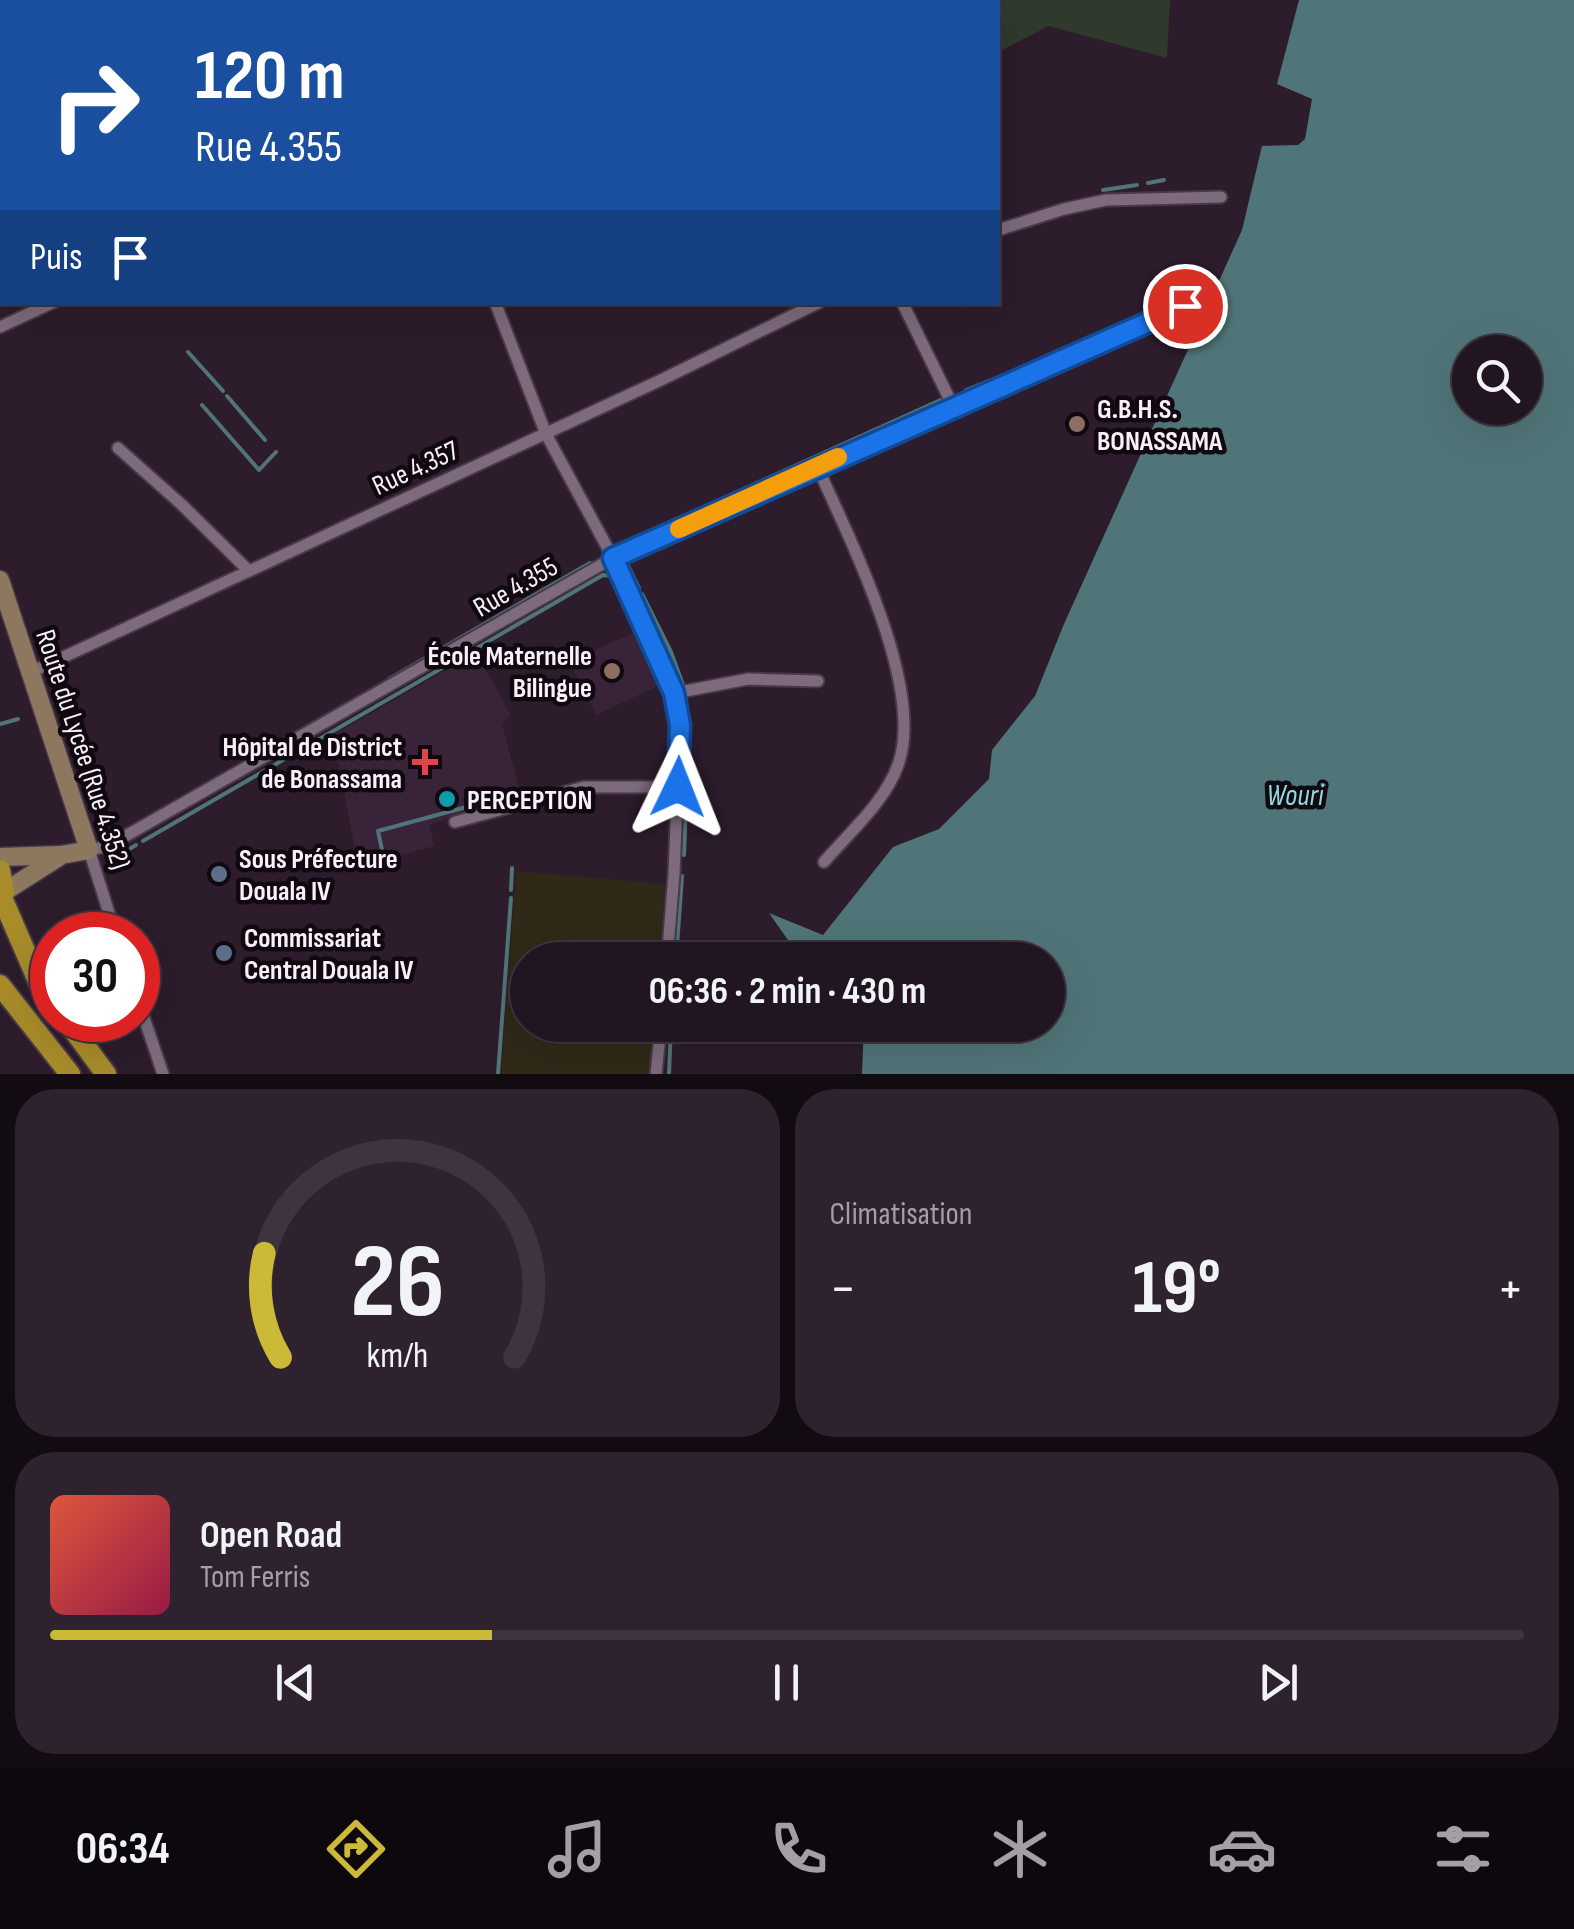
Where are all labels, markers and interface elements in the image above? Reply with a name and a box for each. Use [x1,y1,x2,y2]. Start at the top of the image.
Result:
text: 120 m [195,35,345,119]
icon: right [30,40,160,170]
text: Rue 4.355 [195,120,342,175]
icon: arrive [103,230,158,285]
text: Puis [30,235,83,280]
pin [1143,264,1228,349]
icon: arrive [1158,279,1213,334]
map controls [1452,335,1542,425]
button: search [1452,335,1542,425]
place label: G.B.H.S. BONASSAMA [1097,393,1223,458]
marker: G.B.H.S. BONASSAMA [1066,413,1088,435]
street label: Rue 4.357 [367,434,464,503]
street label: Rue 4.355 [468,550,564,624]
street label: Route du Lycée (Rue 4.352) [28,625,137,873]
place label: École Maternelle Bilingue [427,640,592,705]
marker: École Maternelle Bilingue [601,660,623,682]
place label: Hôpital de District de Bonassama [222,731,402,796]
position arrow [626,735,730,839]
marker: Hôpital de District de Bonassama [412,749,438,775]
water label: Wouri [1267,778,1325,814]
place label: PERCEPTION [467,784,592,817]
marker: PERCEPTION [436,788,458,810]
place label: Sous Préfecture Douala IV [239,843,398,908]
marker: Sous Préfecture Douala IV [208,863,230,885]
speed limit sign: 30 [30,912,160,1042]
place label: Commissariat Central Douala IV [244,922,414,987]
marker: Commissariat Central Douala IV [213,942,235,964]
text: 06:36 · 2 min · 430 m [649,969,926,1014]
text: Climatisation [830,1195,973,1234]
text: 26 [350,1221,445,1346]
text: 19° [1133,1244,1221,1335]
text: − [830,1256,856,1323]
text: + [1497,1256,1524,1323]
text: km/h [366,1335,428,1378]
text: Open Road [200,1513,342,1558]
text: Tom Ferris [200,1558,310,1597]
icon: previous [268,1655,323,1710]
icon: pause [759,1655,814,1710]
icon: next [1251,1655,1306,1710]
icon: directions [321,1814,391,1884]
icon: music [542,1814,612,1884]
icon: phone [764,1814,834,1884]
icon: climate [985,1814,1055,1884]
icon: car [1207,1814,1277,1884]
icon: filters [1428,1814,1498,1884]
text: 06:34 [76,1822,170,1877]

